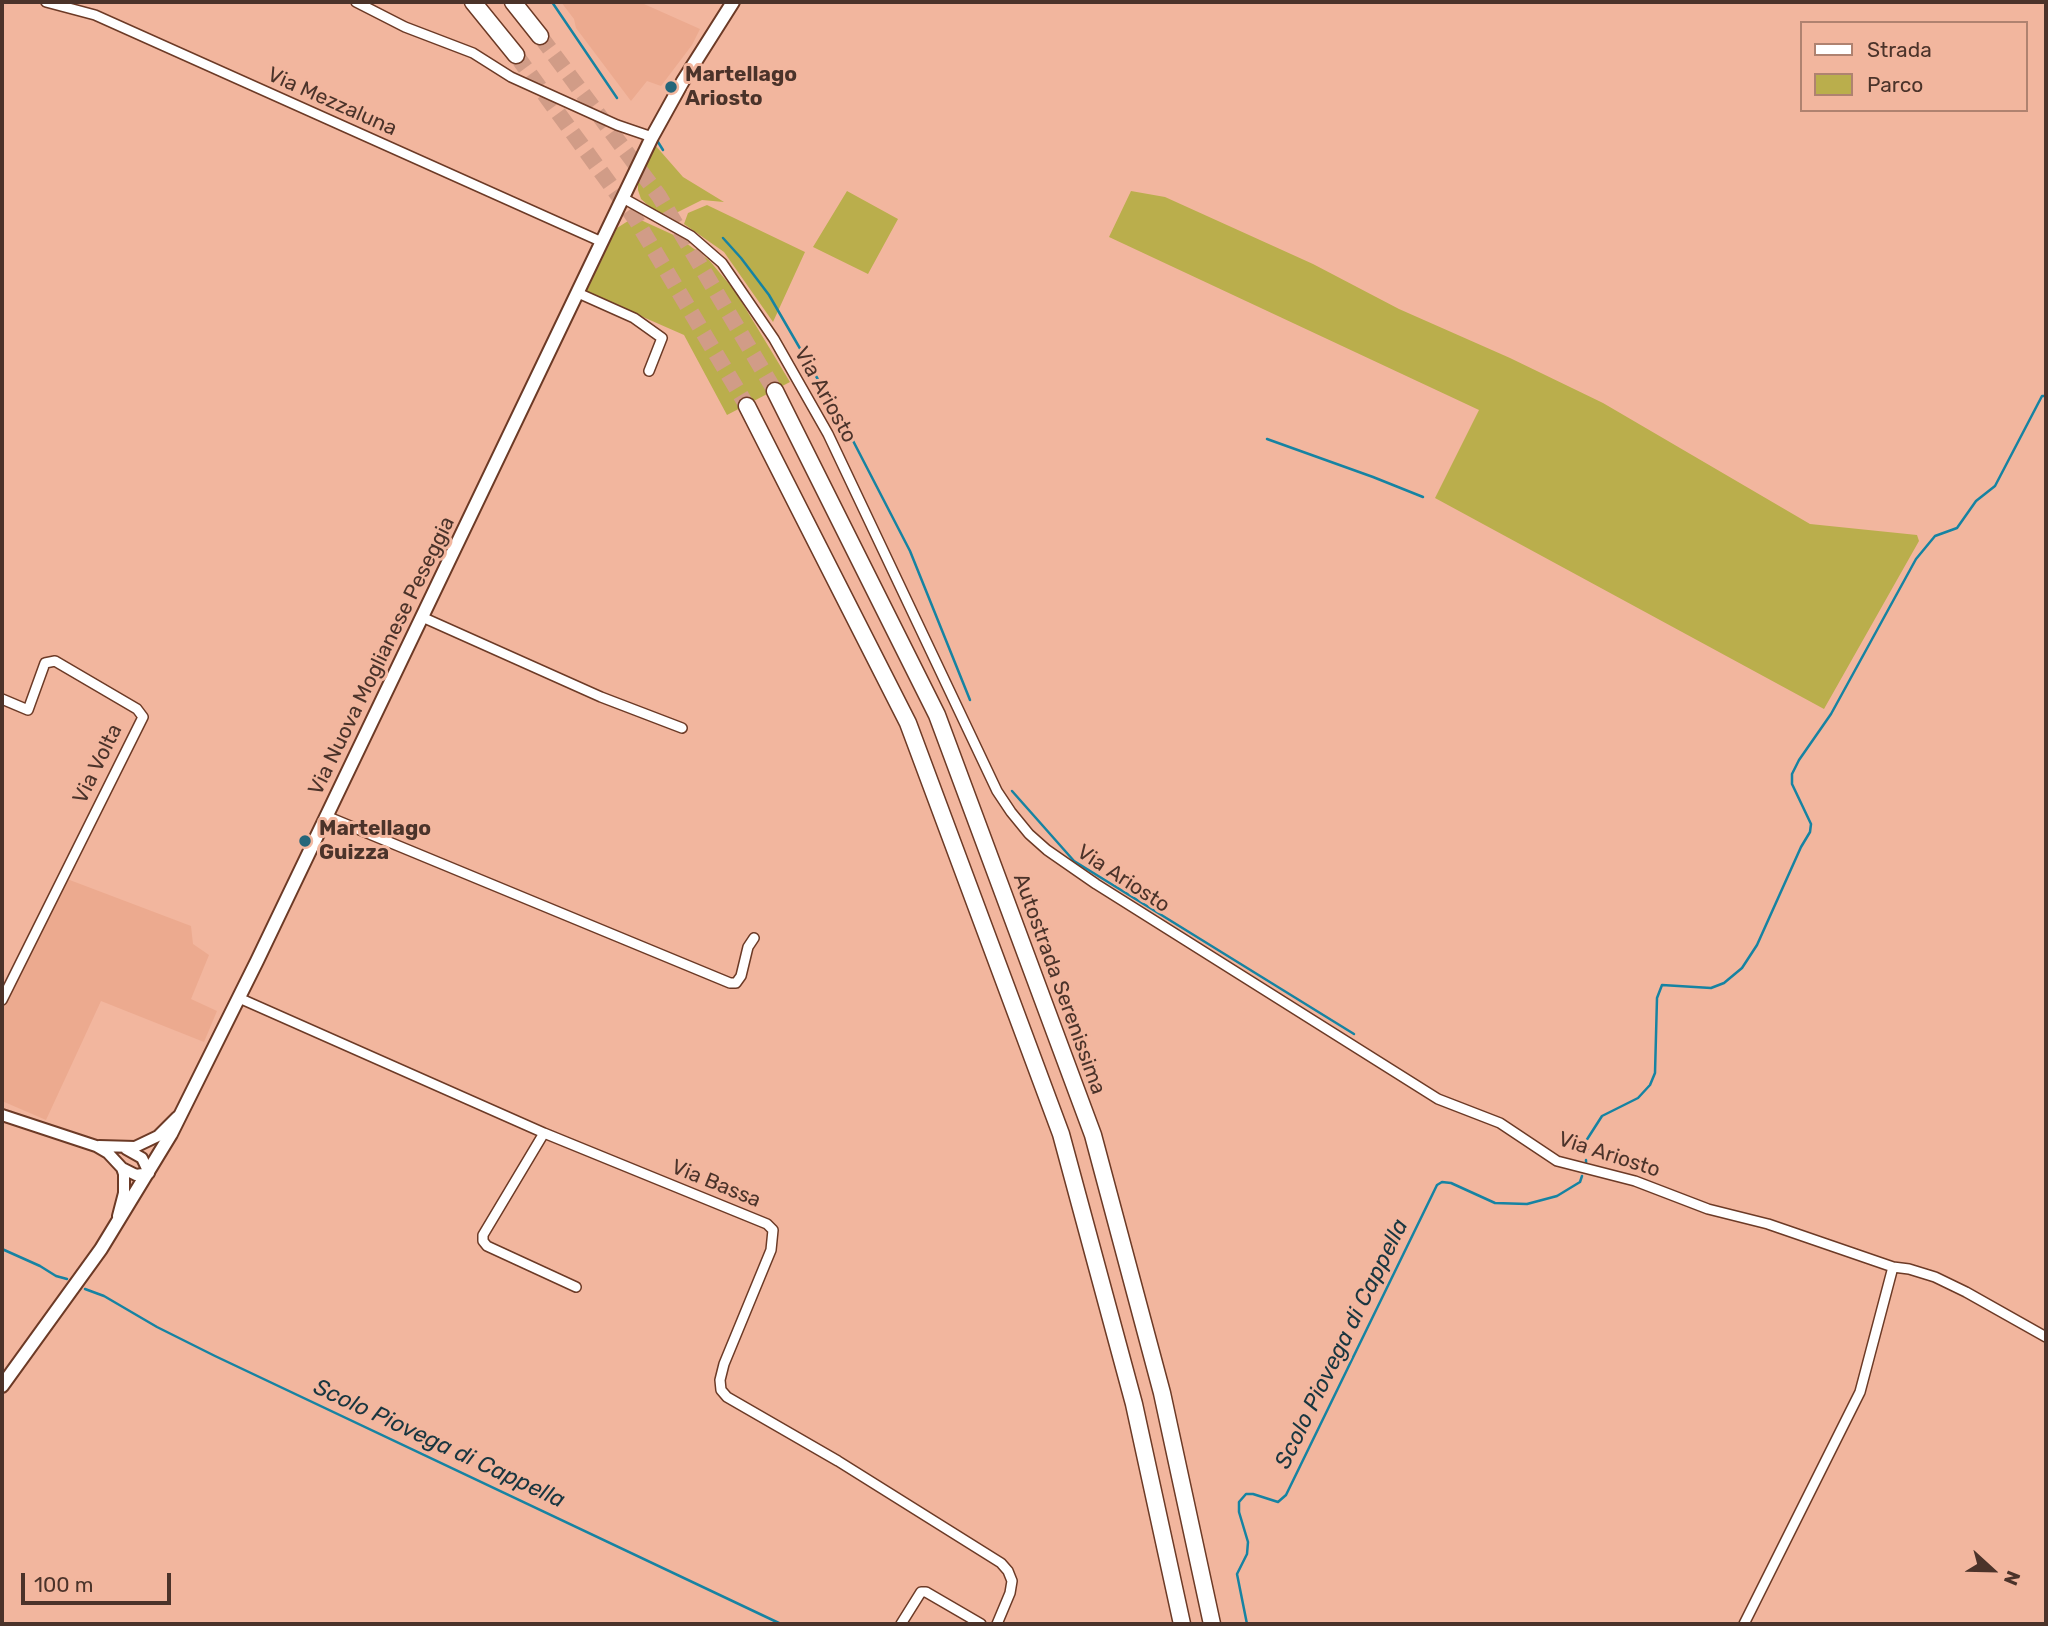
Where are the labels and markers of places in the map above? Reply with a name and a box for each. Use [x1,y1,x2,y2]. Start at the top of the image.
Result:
place label: Martellago Ariosto [685,62,797,112]
marker: Martellago Ariosto [663,79,679,95]
place label: Martellago Guizza [319,816,431,866]
marker: Martellago Guizza [297,833,313,849]

